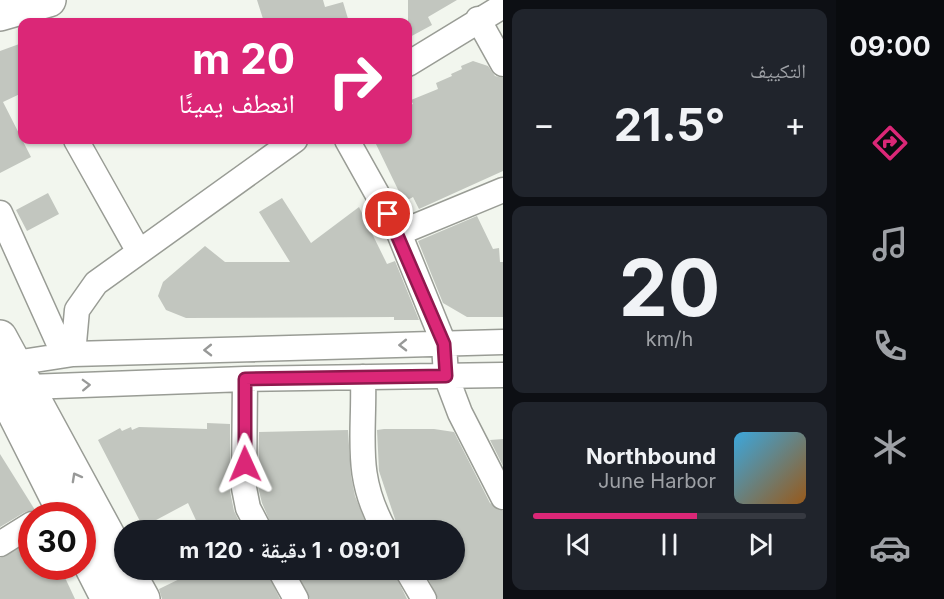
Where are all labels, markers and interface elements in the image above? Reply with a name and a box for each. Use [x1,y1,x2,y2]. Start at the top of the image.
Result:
text: 09:00 [849,30,931,63]
text: 20 m [192,33,295,84]
icon: right [316,42,394,120]
text: التكييف [750,59,806,83]
text: انعطف يمينًا [178,87,295,120]
text: 21.5° [614,97,725,152]
text: − [533,104,555,144]
text: + [784,104,806,144]
icon: directions [869,122,911,164]
pin [362,188,413,239]
icon: arrive [371,197,404,230]
icon: music [869,223,911,265]
text: 20 [619,240,720,335]
icon: phone [869,325,911,367]
text: km/h [646,327,693,351]
one-way arrow [398,339,407,351]
one-way arrow [203,344,212,356]
one-way arrow [82,378,91,391]
icon: climate [869,426,911,468]
position arrow [213,432,277,496]
text: Northbound [586,443,716,469]
text: June Harbor [598,469,716,493]
one-way arrow [72,473,83,483]
speed limit sign: 30 [18,502,96,580]
icon: car [869,527,911,569]
icon: previous [562,528,595,561]
icon: pause [653,528,686,561]
icon: next [744,528,777,561]
text: 09:01 · 1 دقيقة · 120 m [179,537,400,563]

